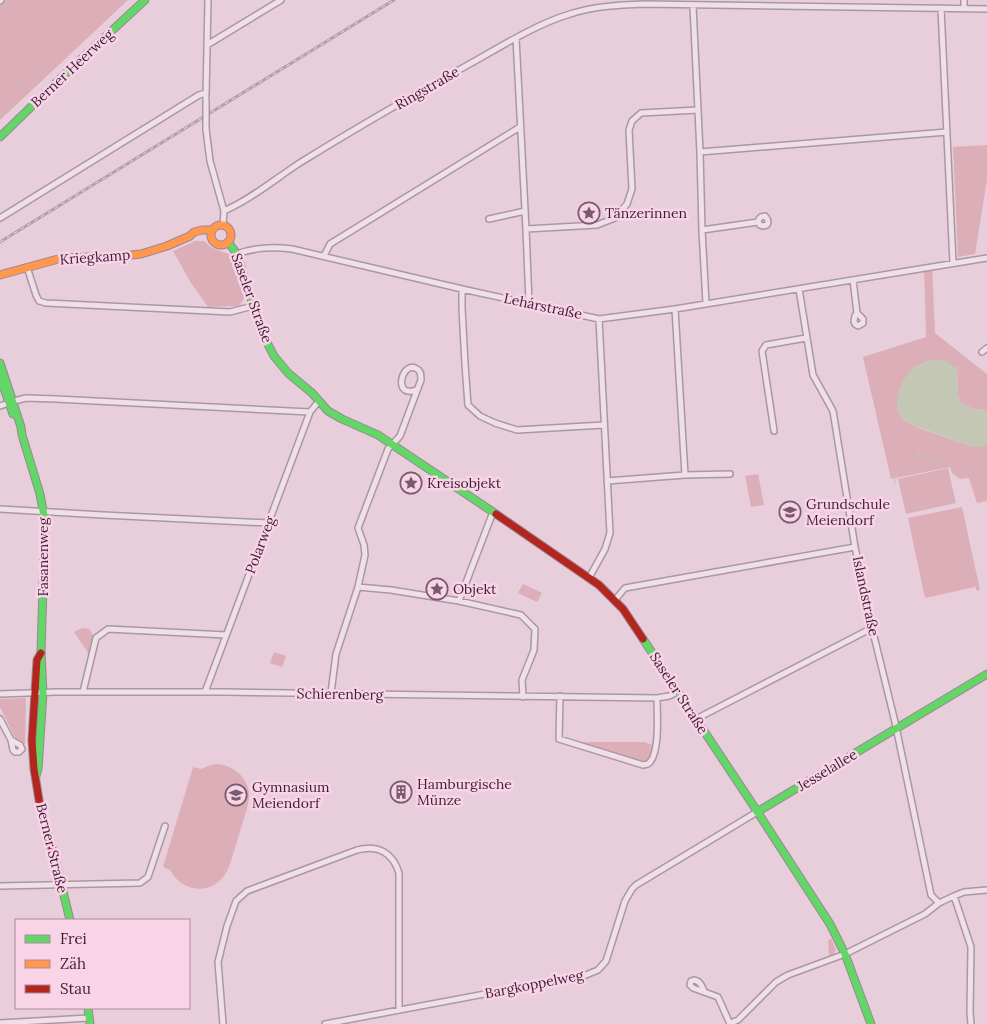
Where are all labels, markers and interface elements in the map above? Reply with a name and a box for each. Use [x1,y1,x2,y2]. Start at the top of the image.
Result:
street label: Berner Heerweg [27,25,117,111]
street label: Ringstraße [392,62,463,114]
place icon: Tänzerinnen [577,201,601,225]
place label: Tänzerinnen [605,204,688,222]
street label: Kriegkamp [59,246,131,268]
street label: Saseler Straße [227,251,277,346]
street label: Lehárstraße [502,289,584,323]
place icon: Kreisobjekt [399,471,423,495]
place label: Kreisobjekt [427,474,502,492]
place label: Grundschule Meiendorf [806,495,890,529]
school or university icon: Grundschule Meiendorf [778,500,802,524]
street label: Polarweg [241,513,279,576]
street label: Fasanenweg [34,517,52,596]
street label: Islandstraße [849,554,883,638]
place icon: Objekt [425,577,449,601]
place label: Objekt [453,580,497,598]
street label: Saseler Straße [646,649,712,738]
street label: Schierenberg [296,684,384,704]
street label: Jesselallee [793,745,861,795]
place label: Hamburgische Münze [417,775,512,809]
place label: Gymnasium Meiendorf [252,778,330,812]
building icon: Hamburgische Münze [389,780,413,804]
school or university icon: Gymnasium Meiendorf [224,783,248,807]
street label: Berner Straße [32,801,72,895]
legend [15,919,190,1009]
text: Frei [60,929,87,948]
text: Zäh [60,954,86,973]
street label: Bargkoppelweg [483,966,585,1002]
text: Stau [60,979,91,998]

